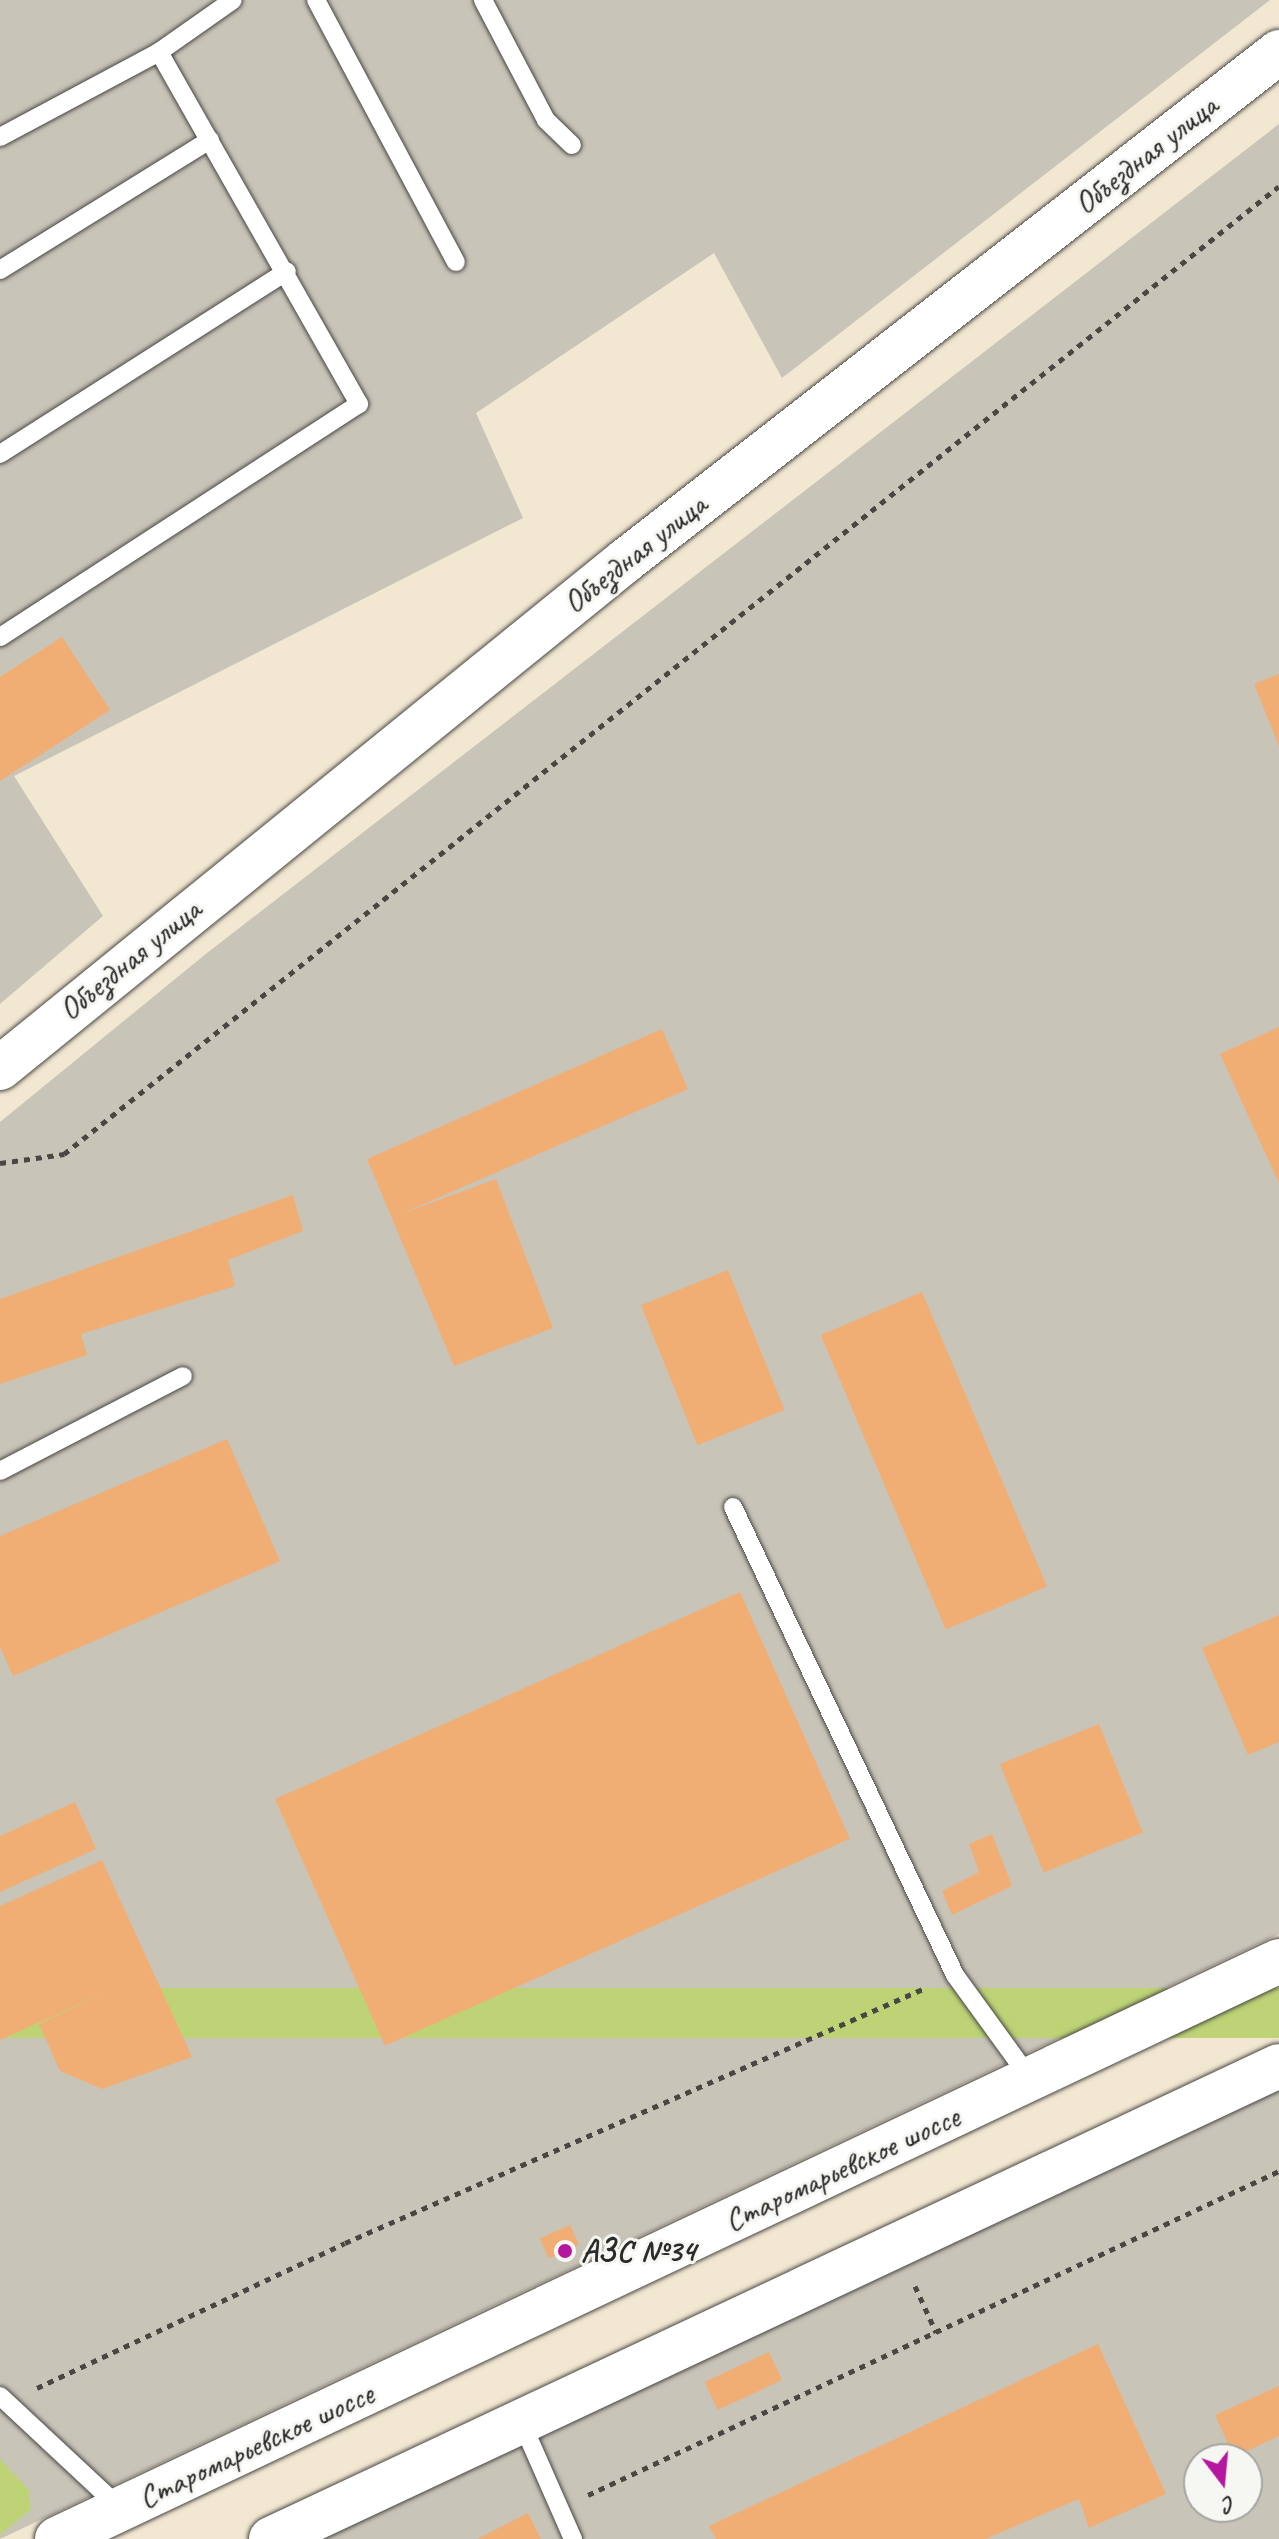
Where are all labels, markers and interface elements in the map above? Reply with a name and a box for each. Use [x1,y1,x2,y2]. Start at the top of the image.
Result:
street label: Объездная улица [1067,87,1225,223]
street label: Объездная улица [556,486,714,622]
street label: Объездная улица [51,891,209,1029]
street label: Старомарьевское шоссе [717,2097,967,2241]
place label: АЗС №34 [581,2232,696,2270]
marker: АЗС №34 [556,2242,574,2260]
street label: Старомарьевское шоссе [131,2374,381,2518]
north arrow [1183,2443,1263,2523]
text: С [1220,2489,1238,2519]

